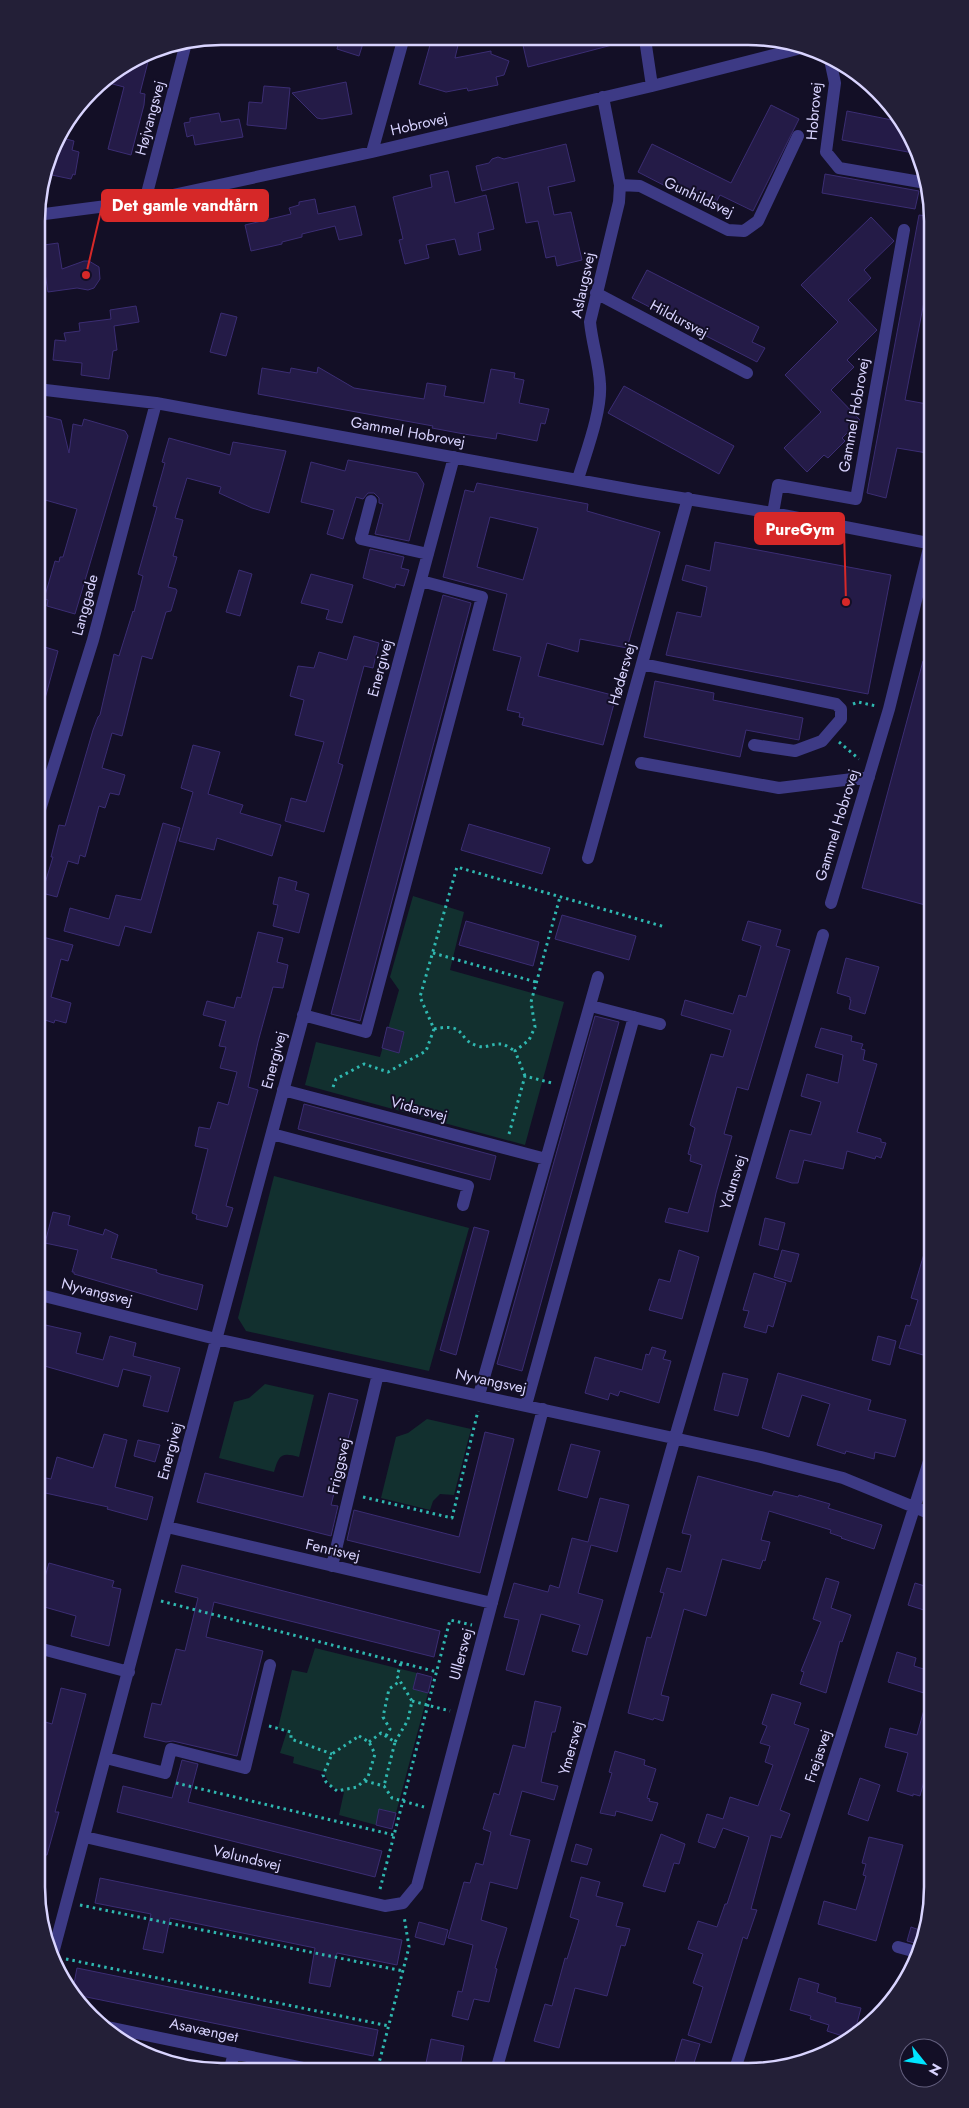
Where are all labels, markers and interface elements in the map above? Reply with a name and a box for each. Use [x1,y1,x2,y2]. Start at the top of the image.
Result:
street label: Højvangsvej [129,78,171,158]
street label: Hobrovej [801,81,827,141]
street label: Hobrovej [388,107,450,141]
street label: Gunhildsvej [660,171,738,223]
callout: Det gamle vandtårn [102,190,268,221]
text: Det gamle vandtårn [112,194,258,217]
street label: Aslaugsvej [565,250,601,320]
street label: Hildursvej [646,294,712,344]
street label: Gammel Hobrovej [833,356,875,474]
street label: Gammel Hobrovej [349,411,467,453]
callout: PureGym [755,513,844,544]
text: PureGym [765,518,835,541]
street label: Langgade [66,572,104,638]
street label: Energivej [362,637,398,699]
street label: Hødersvej [603,640,641,708]
street label: Gammel Hobrovej [810,766,864,884]
street label: Energivej [256,1029,292,1091]
street label: Vidarsvej [388,1091,450,1127]
street label: Ydunsvej [714,1152,752,1212]
street label: Nyvangsvej [59,1273,135,1311]
street label: Nyvangsvej [453,1363,529,1399]
street label: Energivej [152,1420,188,1482]
street label: Friggsvej [322,1436,356,1496]
street label: Fenrisvej [303,1533,363,1567]
street label: Ullersvej [444,1626,478,1682]
street label: Ymersvej [553,1718,589,1778]
street label: Frejasvej [799,1727,837,1785]
street label: Vølundsvej [211,1839,283,1877]
street label: Asavænget [168,2012,241,2048]
north arrow [899,2038,949,2088]
text: N [924,2060,947,2079]

